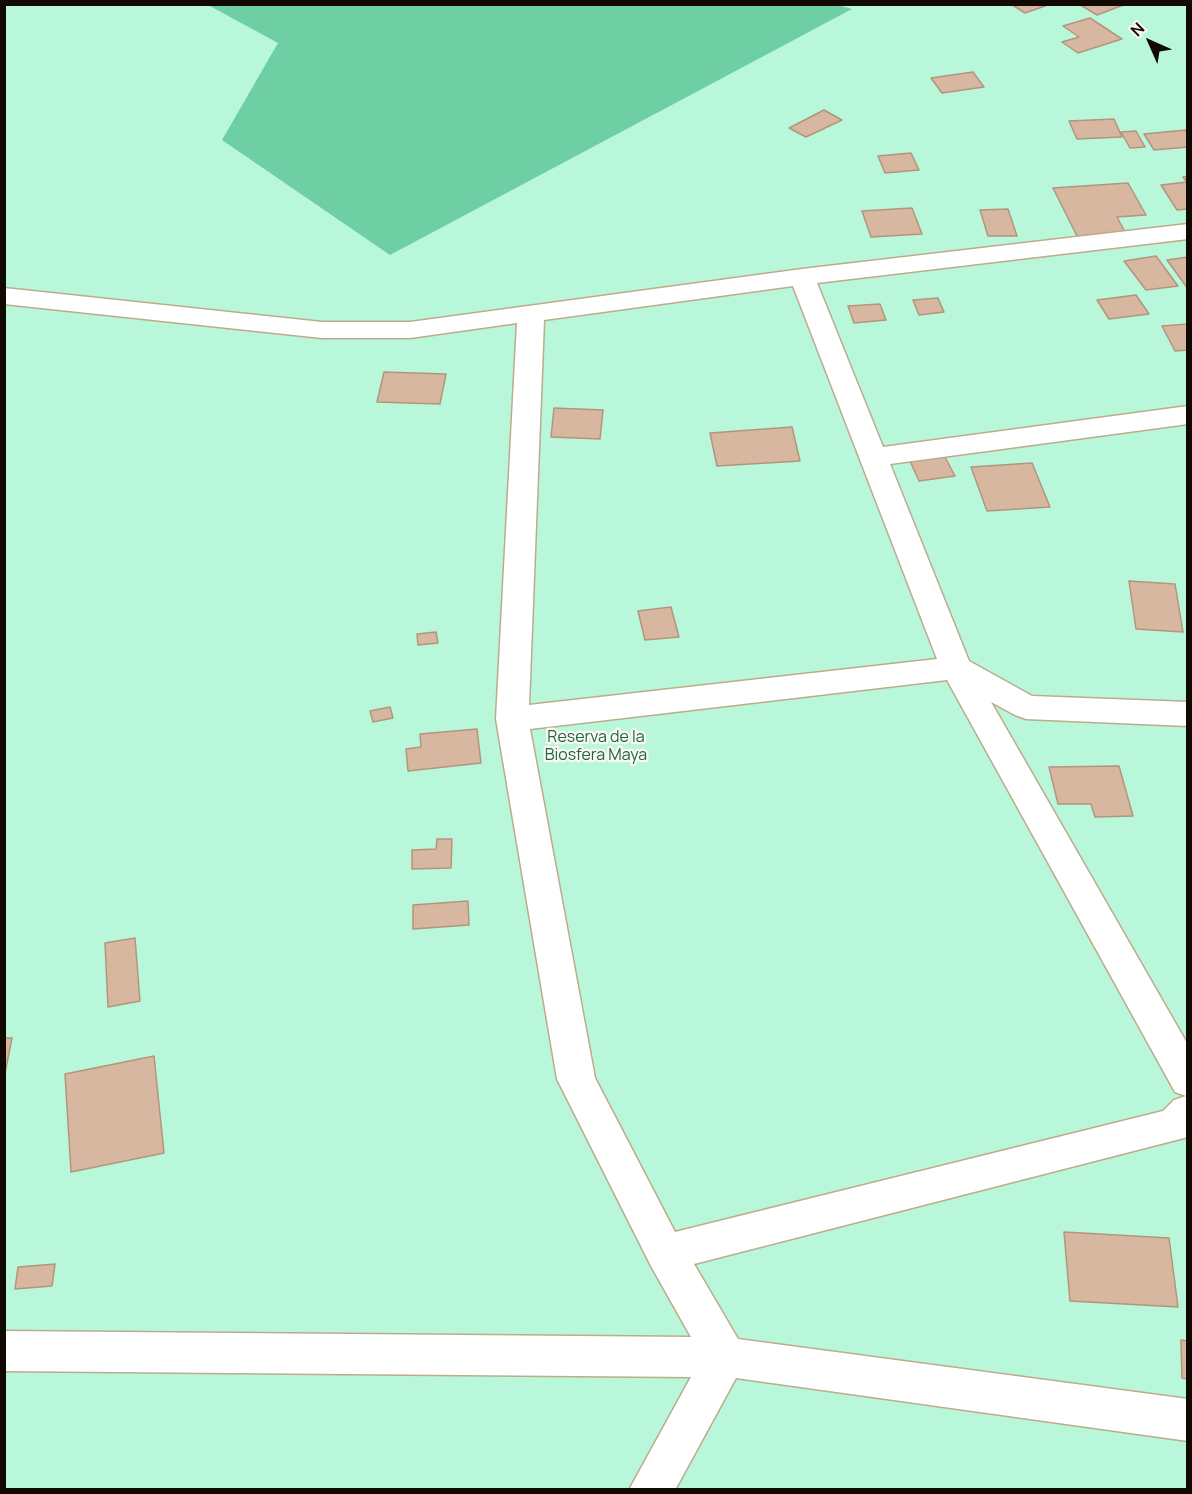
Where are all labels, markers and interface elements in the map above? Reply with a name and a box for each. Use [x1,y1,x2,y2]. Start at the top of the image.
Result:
north arrow [1120,12,1180,72]
text: N [1125,17,1149,41]
park label: Reserva de la Biosfera Maya [545,728,647,766]

